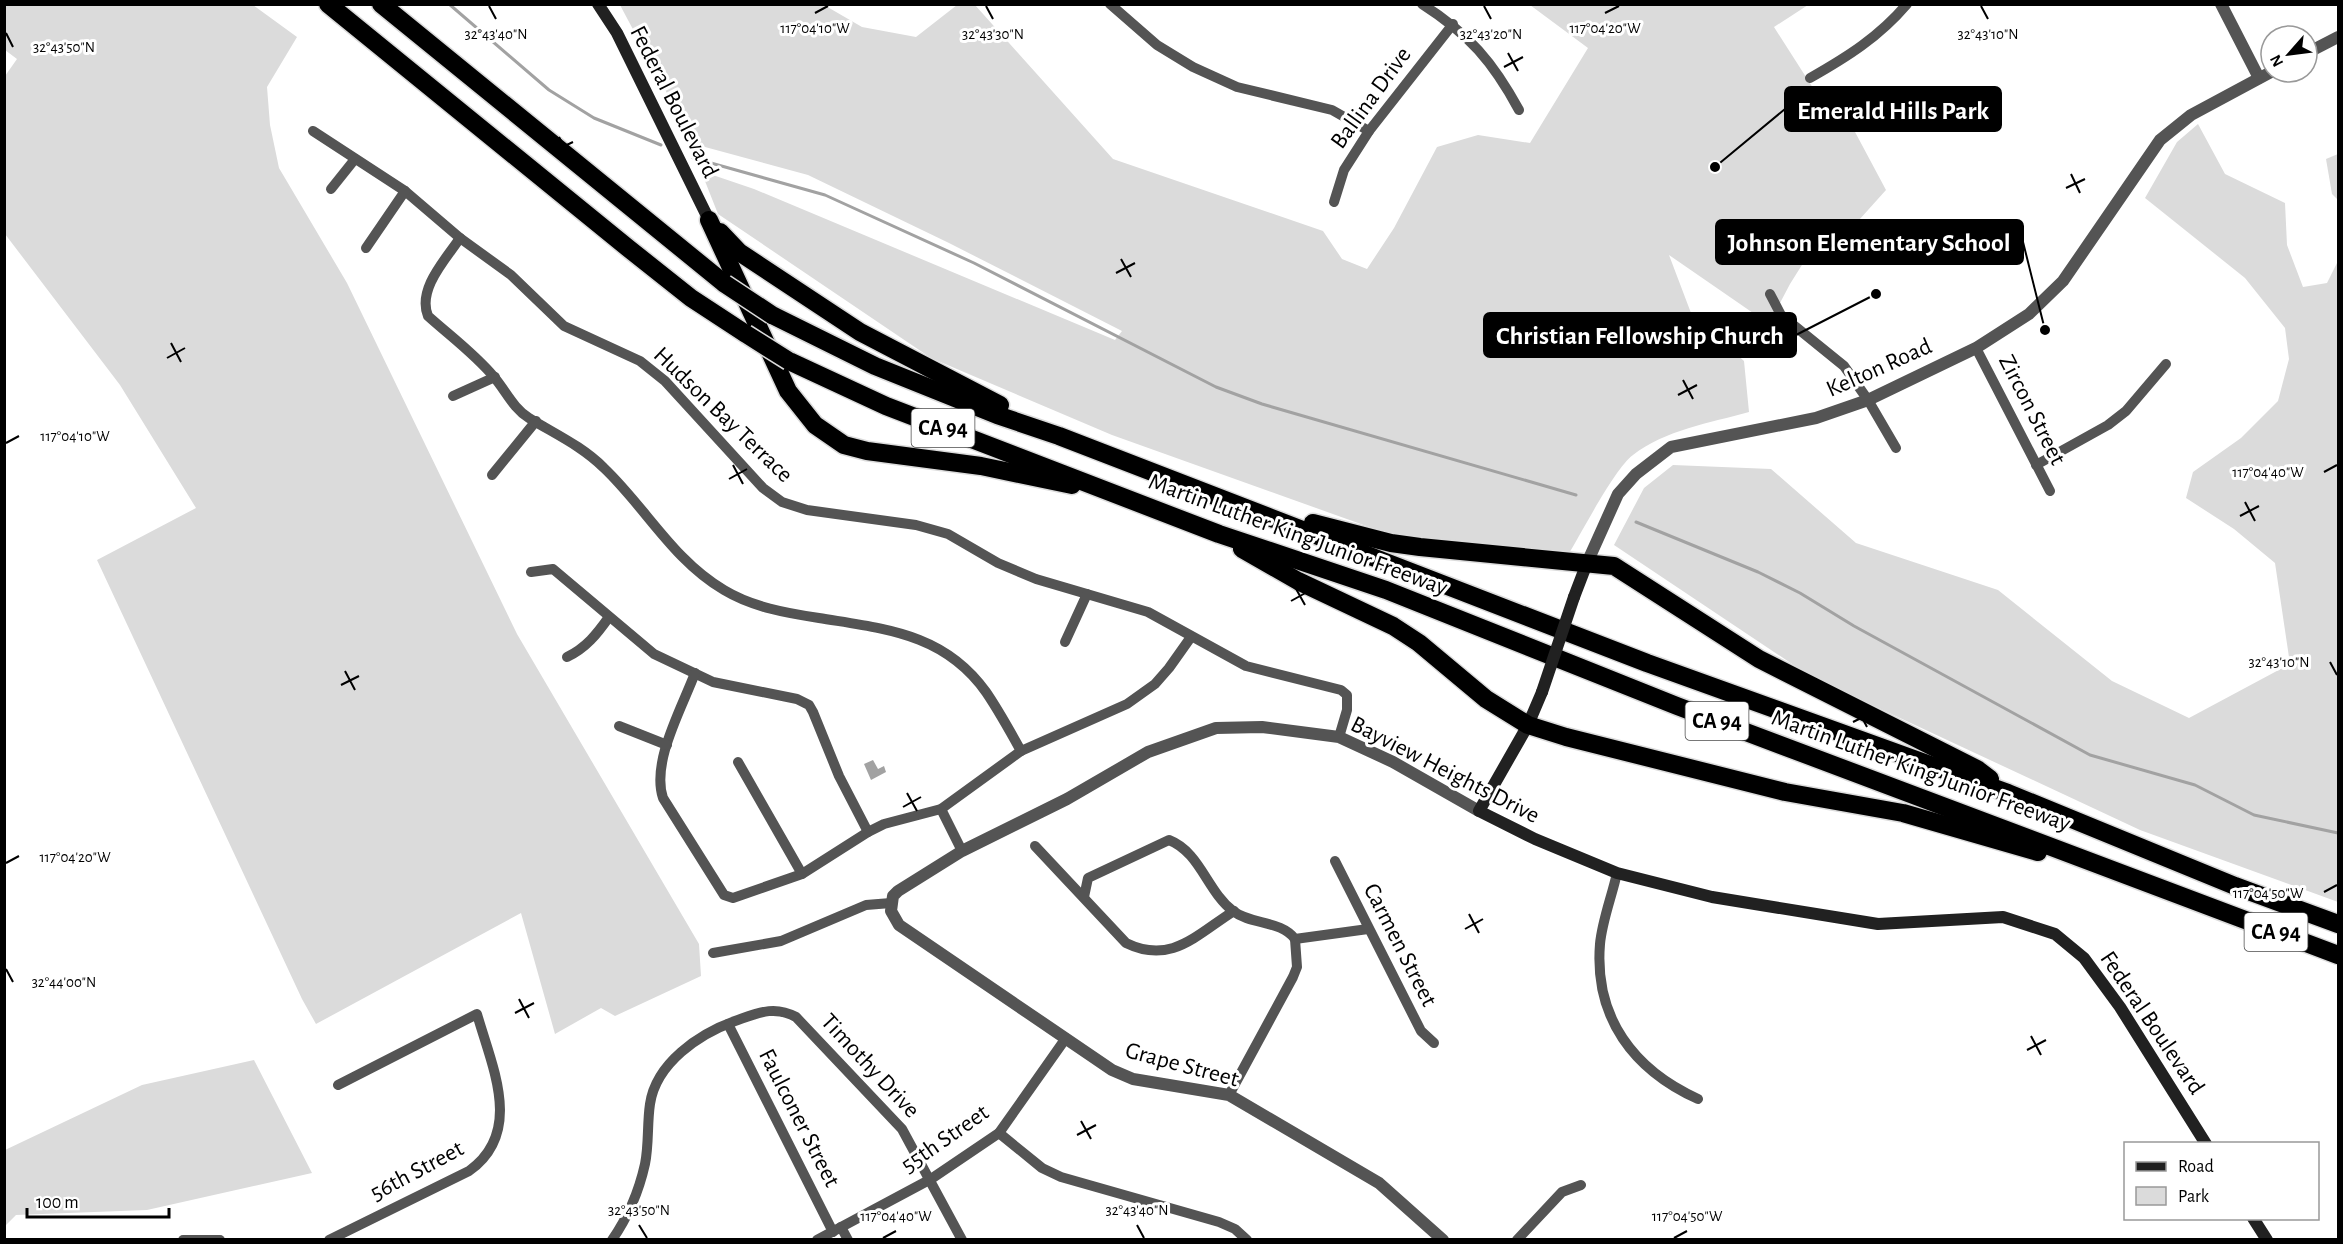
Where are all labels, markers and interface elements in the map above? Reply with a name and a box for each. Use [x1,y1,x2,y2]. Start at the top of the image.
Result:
text: 117°04'10"W [780,21,850,36]
text: 117°04'20"W [1569,21,1641,36]
street label: Federal Boulevard [625,22,723,182]
north arrow [2259,24,2319,84]
text: 32°43'40"N [465,27,527,42]
text: 32°43'30"N [962,27,1024,42]
text: 32°43'20"N [1460,27,1522,42]
text: 32°43'10"N [1958,27,2018,42]
text: 32°43'50"N [33,40,95,55]
street label: Ballina Drive [1326,43,1416,153]
text: N [2267,52,2286,69]
callout: Emerald Hills Park [1785,87,2001,131]
text: Emerald Hills Park [1797,98,1989,124]
callout: Johnson Elementary School [1716,220,2023,264]
text: Johnson Elementary School [1727,230,2011,256]
callout: Christian Fellowship Church [1484,313,1796,357]
text: Christian Fellowship Church [1496,323,1784,349]
street label: Kelton Road [1823,334,1935,402]
street label: Hudson Bay Terrace [649,343,797,487]
street label: Zircon Street [1994,351,2070,469]
road number: CA 94 [912,409,974,447]
text: 117°04'10"W [40,429,110,444]
text: 117°04'40"W [2232,465,2304,480]
street label: Martin Luther King Junior Freeway [1145,470,1451,600]
text: 32°43'10"N [2249,655,2309,670]
road number: CA 94 [1686,702,1748,740]
street label: Martin Luther King Junior Freeway [1768,706,2074,836]
street label: Bayview Heights Drive [1347,712,1543,828]
text: 117°04'20"W [39,850,111,865]
street label: Carmen Street [1359,880,1441,1011]
text: 117°04'50"W [2233,886,2304,901]
road number: CA 94 [2244,913,2308,951]
street label: Federal Boulevard [2095,947,2209,1099]
text: 32°44'00"N [32,975,96,990]
street label: Timothy Drive [816,1009,924,1123]
street label: Grape Street [1123,1038,1242,1092]
street label: Faulconer Street [754,1045,844,1191]
street label: 55th Street [897,1100,993,1178]
street label: 56th Street [366,1136,468,1206]
legend [2124,1142,2319,1220]
text: Road [2178,1158,2214,1176]
scale bar [27,1181,170,1219]
text: Park [2178,1188,2210,1206]
text: 100 m [36,1194,79,1212]
text: 32°43'50"N [608,1203,670,1218]
text: 32°43'40"N [1106,1203,1168,1218]
text: 117°04'40"W [860,1209,932,1224]
text: 117°04'50"W [1652,1209,1723,1224]

